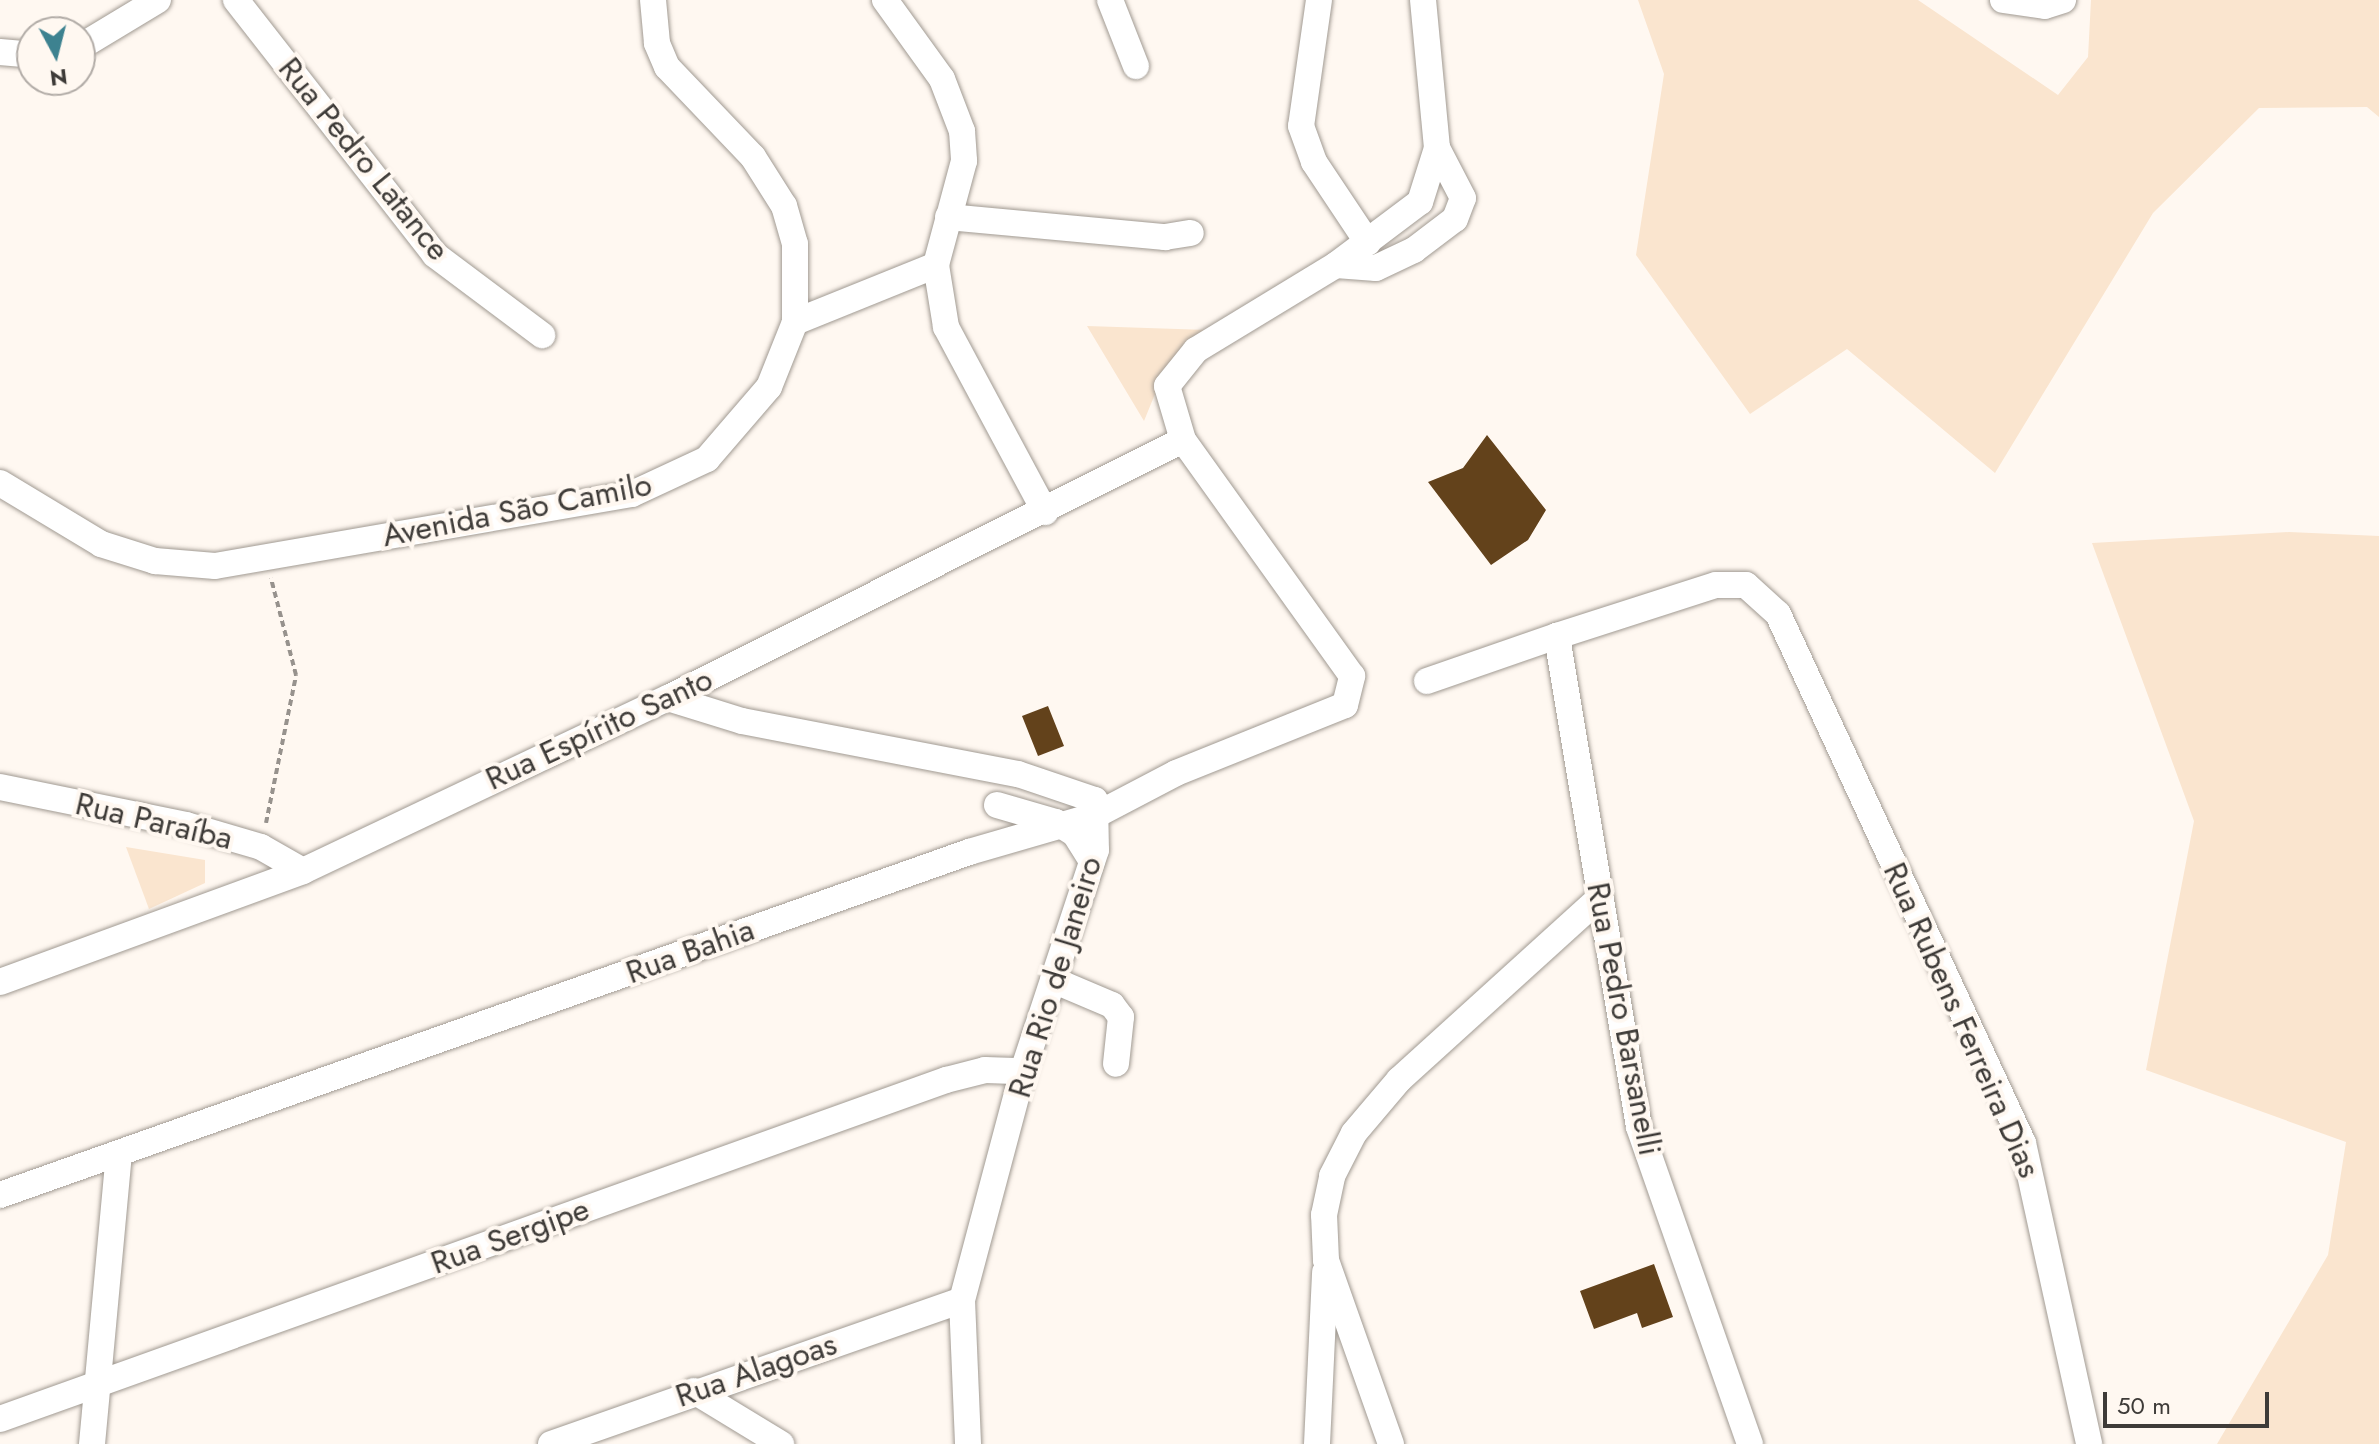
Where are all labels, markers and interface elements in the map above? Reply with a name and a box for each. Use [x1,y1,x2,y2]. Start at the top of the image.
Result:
north arrow [16,16,96,96]
street label: Rua Pedro Latance [270,50,458,268]
text: N [48,61,69,95]
street label: Avenida São Camilo [379,465,655,555]
street label: Rua Espírito Santo [480,660,718,798]
street label: Rua Paraíba [72,784,236,858]
street label: Rua Rio de Janeiro [1000,852,1110,1102]
street label: Rua Rubens Ferreira Dias [1875,857,2049,1183]
street label: Rua Pedro Barsanelli [1579,879,1669,1159]
street label: Rua Bahia [621,910,759,992]
street label: Rua Sergipe [426,1190,594,1282]
street label: Rua Alagoas [671,1325,841,1415]
scale bar [2107,1376,2273,1426]
text: 50 m [2117,1388,2171,1423]

